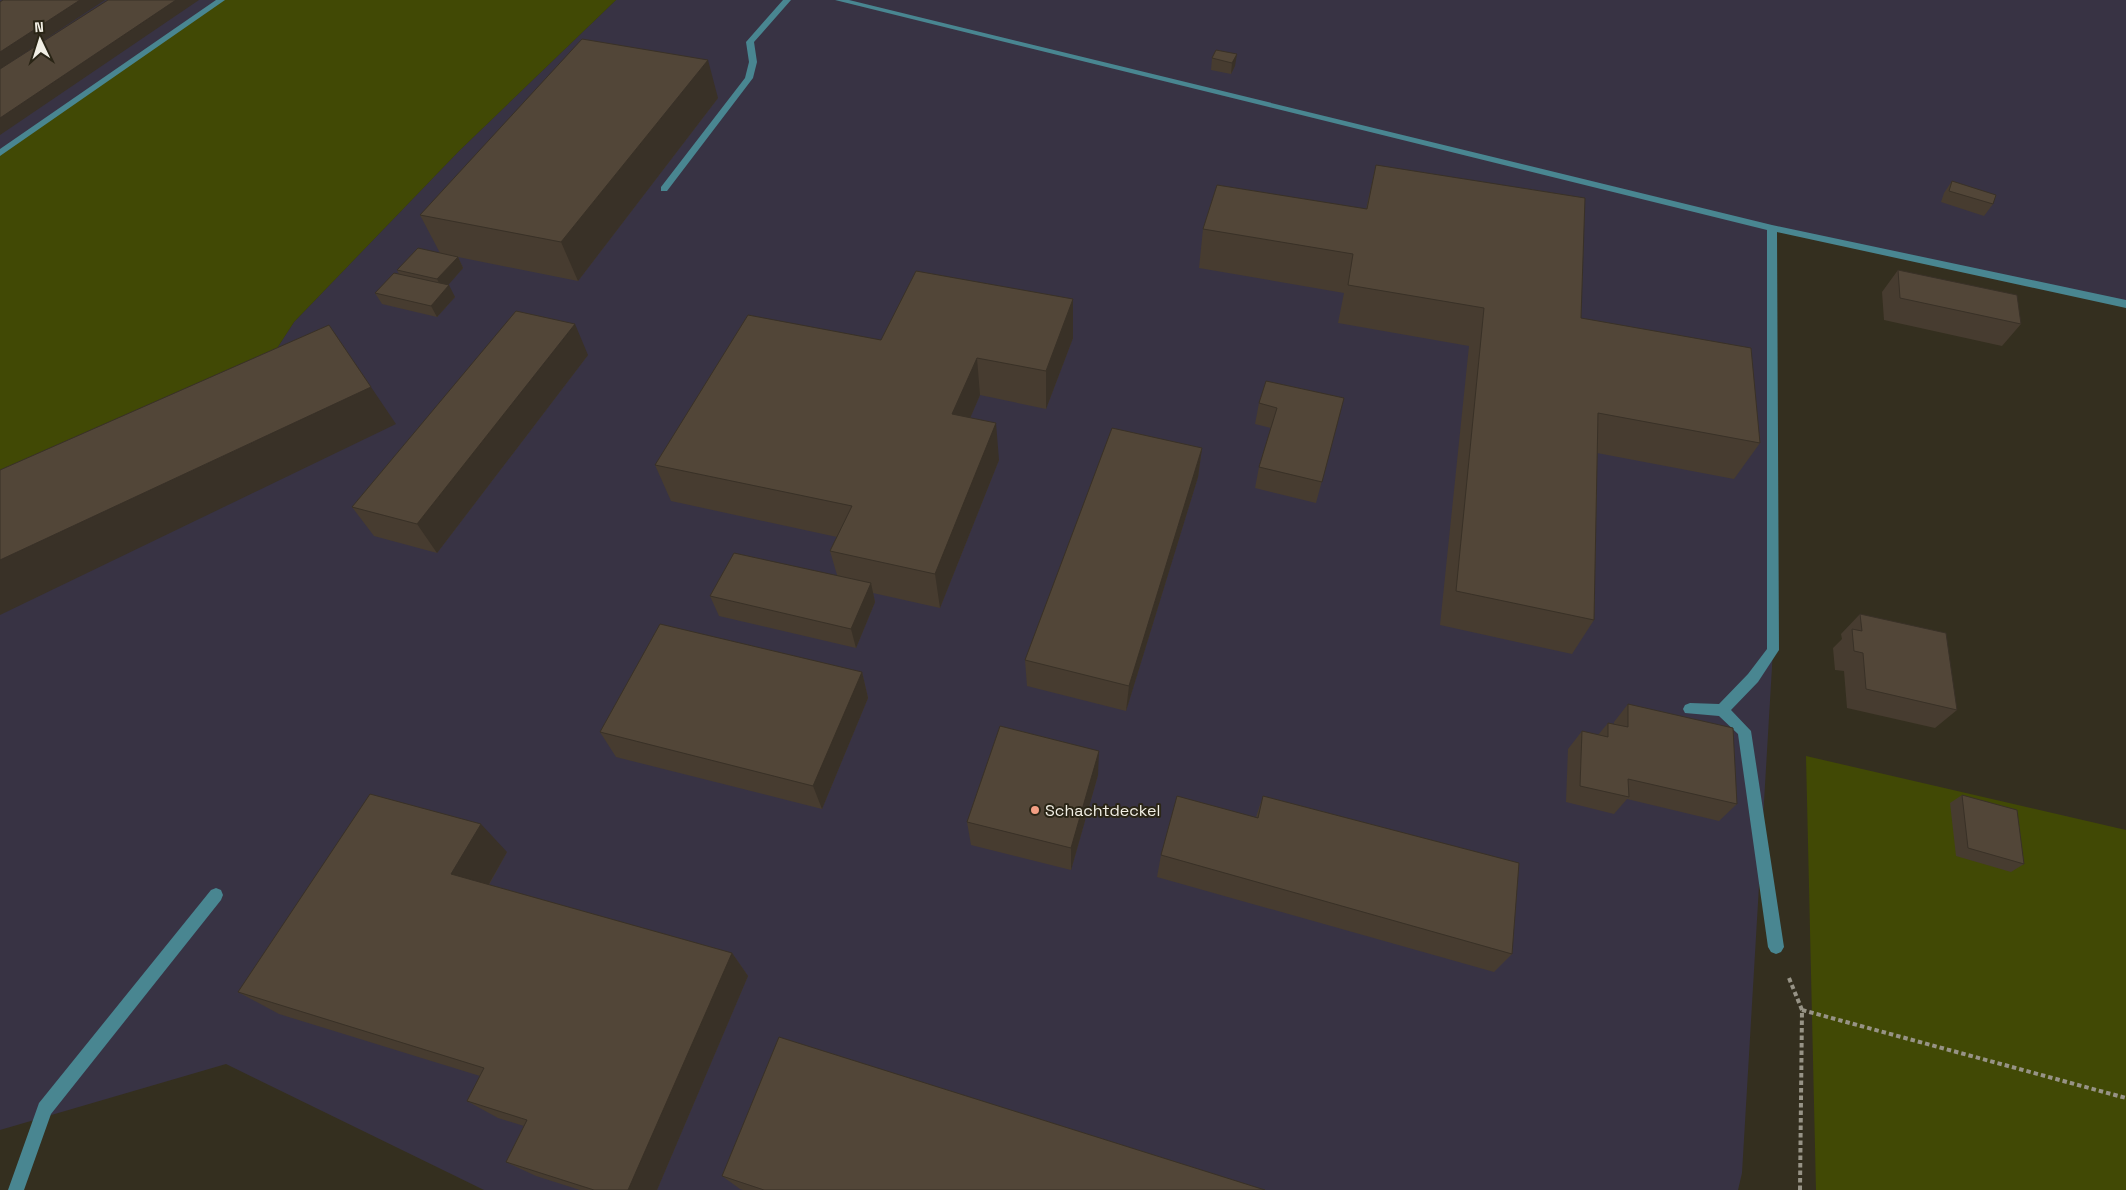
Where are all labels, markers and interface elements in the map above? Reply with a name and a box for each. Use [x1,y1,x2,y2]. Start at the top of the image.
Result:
north arrow [15,15,65,65]
text: N [34,18,44,36]
place label: Schachtdeckel [1045,800,1160,821]
marker: Schachtdeckel [1029,804,1041,816]

